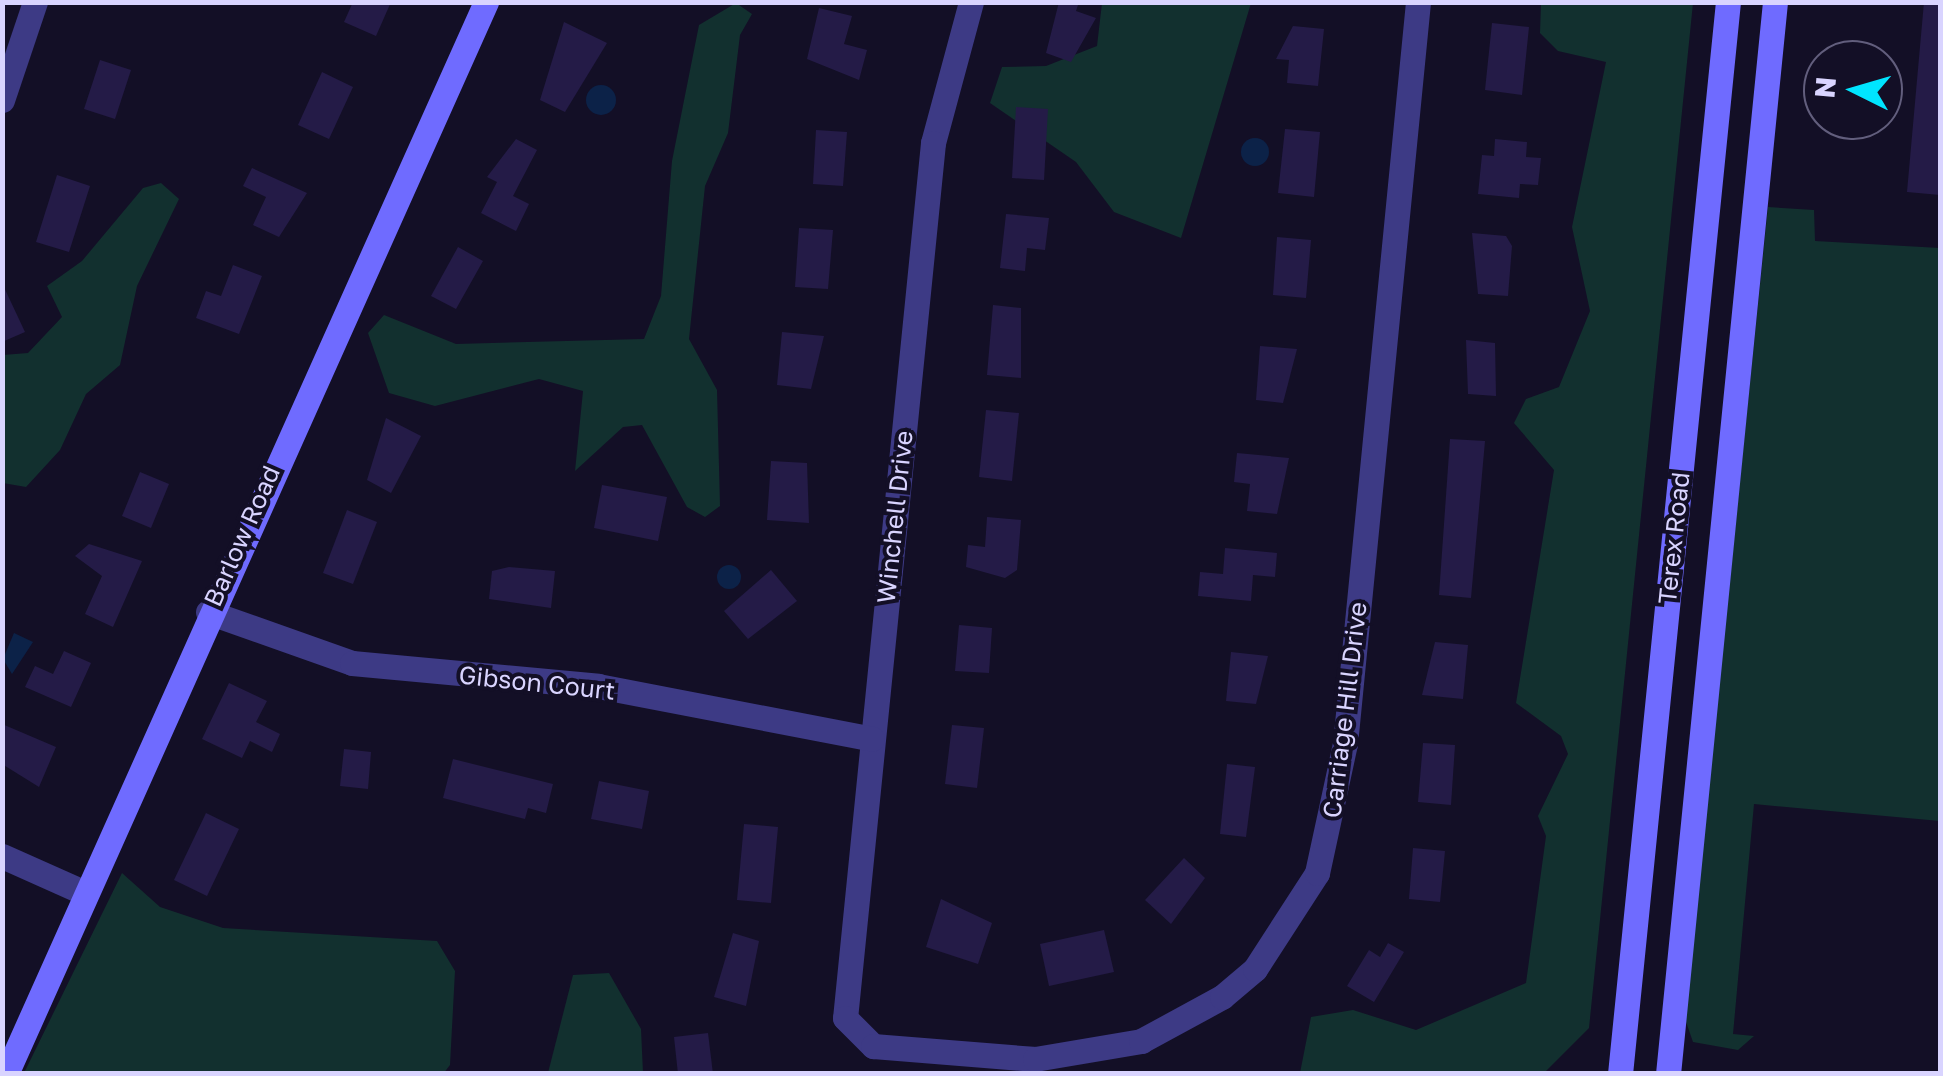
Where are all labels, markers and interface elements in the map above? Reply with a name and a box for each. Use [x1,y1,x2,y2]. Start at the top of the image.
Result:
north arrow [1803,40,1903,140]
text: N [1807,75,1842,100]
street label: Winchell Drive [871,429,919,605]
street label: Barlow Road [198,461,286,611]
street label: Terex Road [1652,471,1696,605]
street label: Carriage Hill Drive [1317,600,1373,820]
street label: Gibson Court [457,660,617,706]

